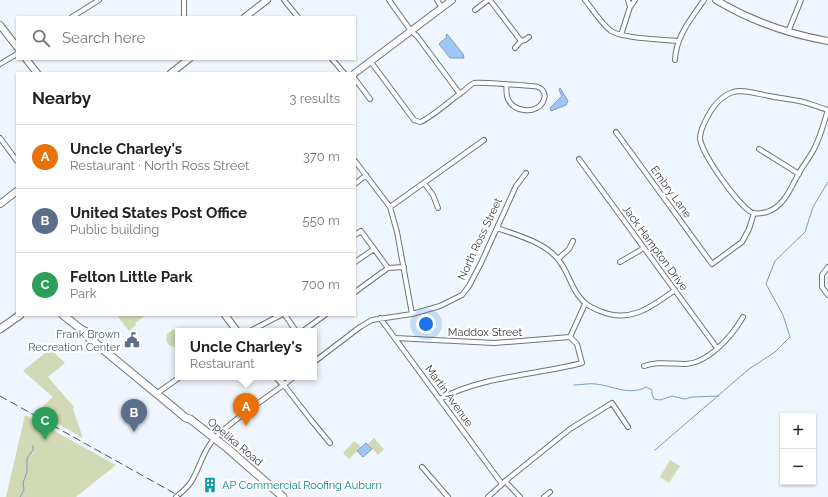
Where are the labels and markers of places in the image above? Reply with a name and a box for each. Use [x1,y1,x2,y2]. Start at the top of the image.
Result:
place label: Frank Brown Recreation Center [28,328,120,354]
public building icon: Frank Brown Recreation Center [123,331,141,349]
pin: A [233,393,259,426]
pin: B [121,399,147,432]
pin: C [32,407,58,440]
building icon: AP Commercial Roofing Auburn [201,476,219,494]
place label: AP Commercial Roofing Auburn [222,479,382,492]

